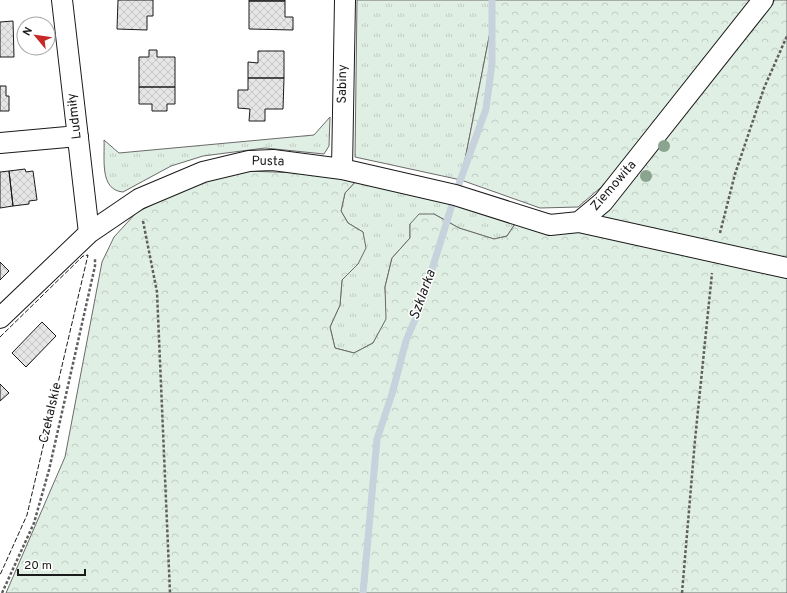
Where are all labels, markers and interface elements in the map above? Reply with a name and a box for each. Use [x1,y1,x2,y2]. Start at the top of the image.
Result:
north arrow [16,16,56,56]
text: N [20,25,36,38]
street label: Sabiny [335,64,351,104]
street label: Ludmiły [64,92,86,140]
street label: Pusta [251,154,285,170]
street label: Ziemowita [588,158,640,214]
water label: Szklarka [406,267,440,322]
street label: Czekalskie [36,381,66,445]
scale bar [18,551,85,577]
text: 20 m [24,558,52,574]

